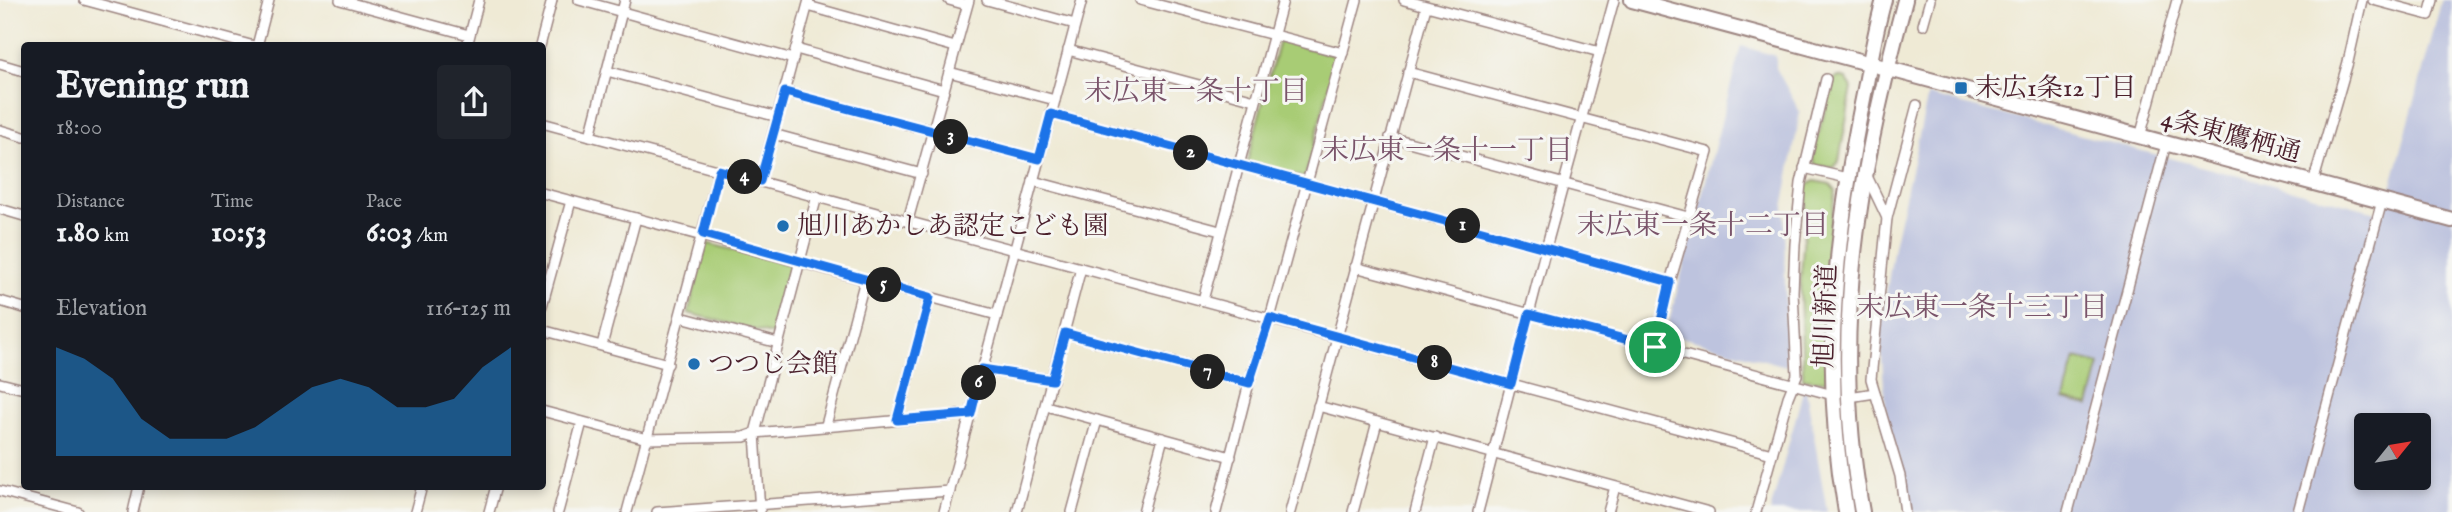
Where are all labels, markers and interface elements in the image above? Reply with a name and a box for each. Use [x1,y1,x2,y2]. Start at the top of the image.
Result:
text: Evening run [56,63,250,111]
button: share [437,65,511,139]
place label: 末広1条12丁目 [1975,72,2137,105]
district label: 末広東一条十丁目 [1084,75,1308,110]
marker: 末広1条12丁目 [1953,80,1969,96]
street label: 4条東鷹栖通 [2158,102,2304,170]
text: 18:00 [56,113,102,142]
pin: 3 [934,120,968,154]
text: 3 [947,124,954,148]
district label: 末広東一条十一丁目 [1321,134,1573,169]
pin: 2 [1174,136,1208,170]
text: 2 [1186,140,1195,164]
pin: 4 [728,160,762,194]
text: 4 [740,164,749,188]
text: Distance [56,190,125,214]
text: Time [211,190,253,214]
text: Pace [366,190,402,214]
pin: 1 [1446,208,1480,244]
district label: 末広東一条十二丁目 [1577,209,1829,244]
place label: 旭川あかしあ認定こども園 [797,210,1109,243]
text: 1 [1459,213,1466,237]
text: 1.80 [56,214,100,252]
text: 10:53 [211,214,267,252]
text: 6:03 [366,214,413,252]
marker: 旭川あかしあ認定こども園 [775,218,791,234]
text: km [100,224,129,248]
text: /km [413,224,448,248]
street label: 旭川新道 [1808,263,1844,369]
pin: 5 [866,268,902,302]
text: 5 [880,272,887,296]
district label: 末広東一条十三丁目 [1856,291,2108,326]
text: Elevation [56,294,147,323]
text: 116–125 m [426,294,511,323]
pin [1625,317,1685,377]
icon: arrive [1636,328,1674,366]
pin: 8 [1418,346,1452,380]
place label: つつじ会館 [708,348,838,381]
text: 8 [1431,350,1438,374]
pin: 7 [1190,354,1226,390]
marker: つつじ会館 [686,356,702,372]
text: 7 [1203,359,1212,383]
pin: 6 [962,366,996,400]
text: 6 [974,370,983,394]
north arrow [2354,413,2431,490]
map controls [2354,413,2431,490]

